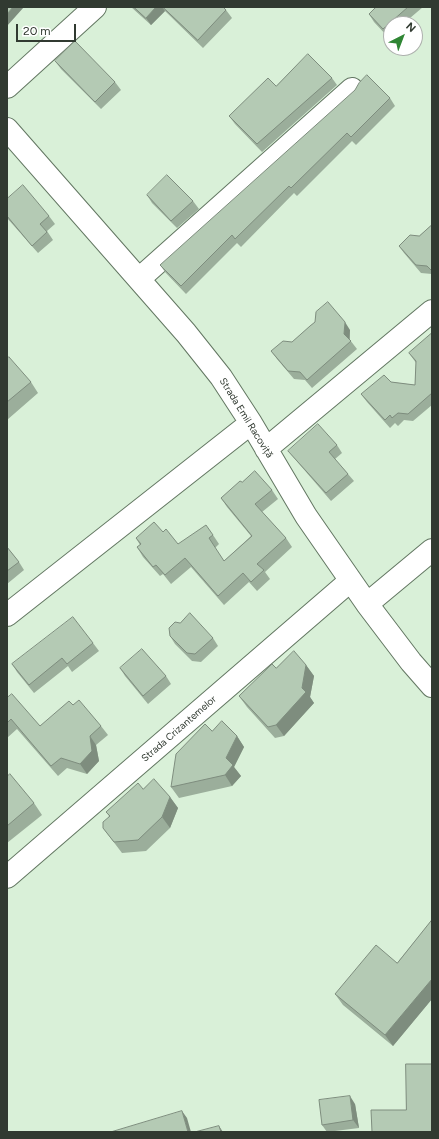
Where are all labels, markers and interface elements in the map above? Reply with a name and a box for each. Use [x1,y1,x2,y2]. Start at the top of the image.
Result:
scale bar [18,16,78,42]
north arrow [383,16,423,56]
text: N [403,20,418,35]
text: 20 m [23,24,51,38]
street label: Strada Emil Racoviță [217,376,275,460]
street label: Strada Crizantemelor [139,693,219,765]

